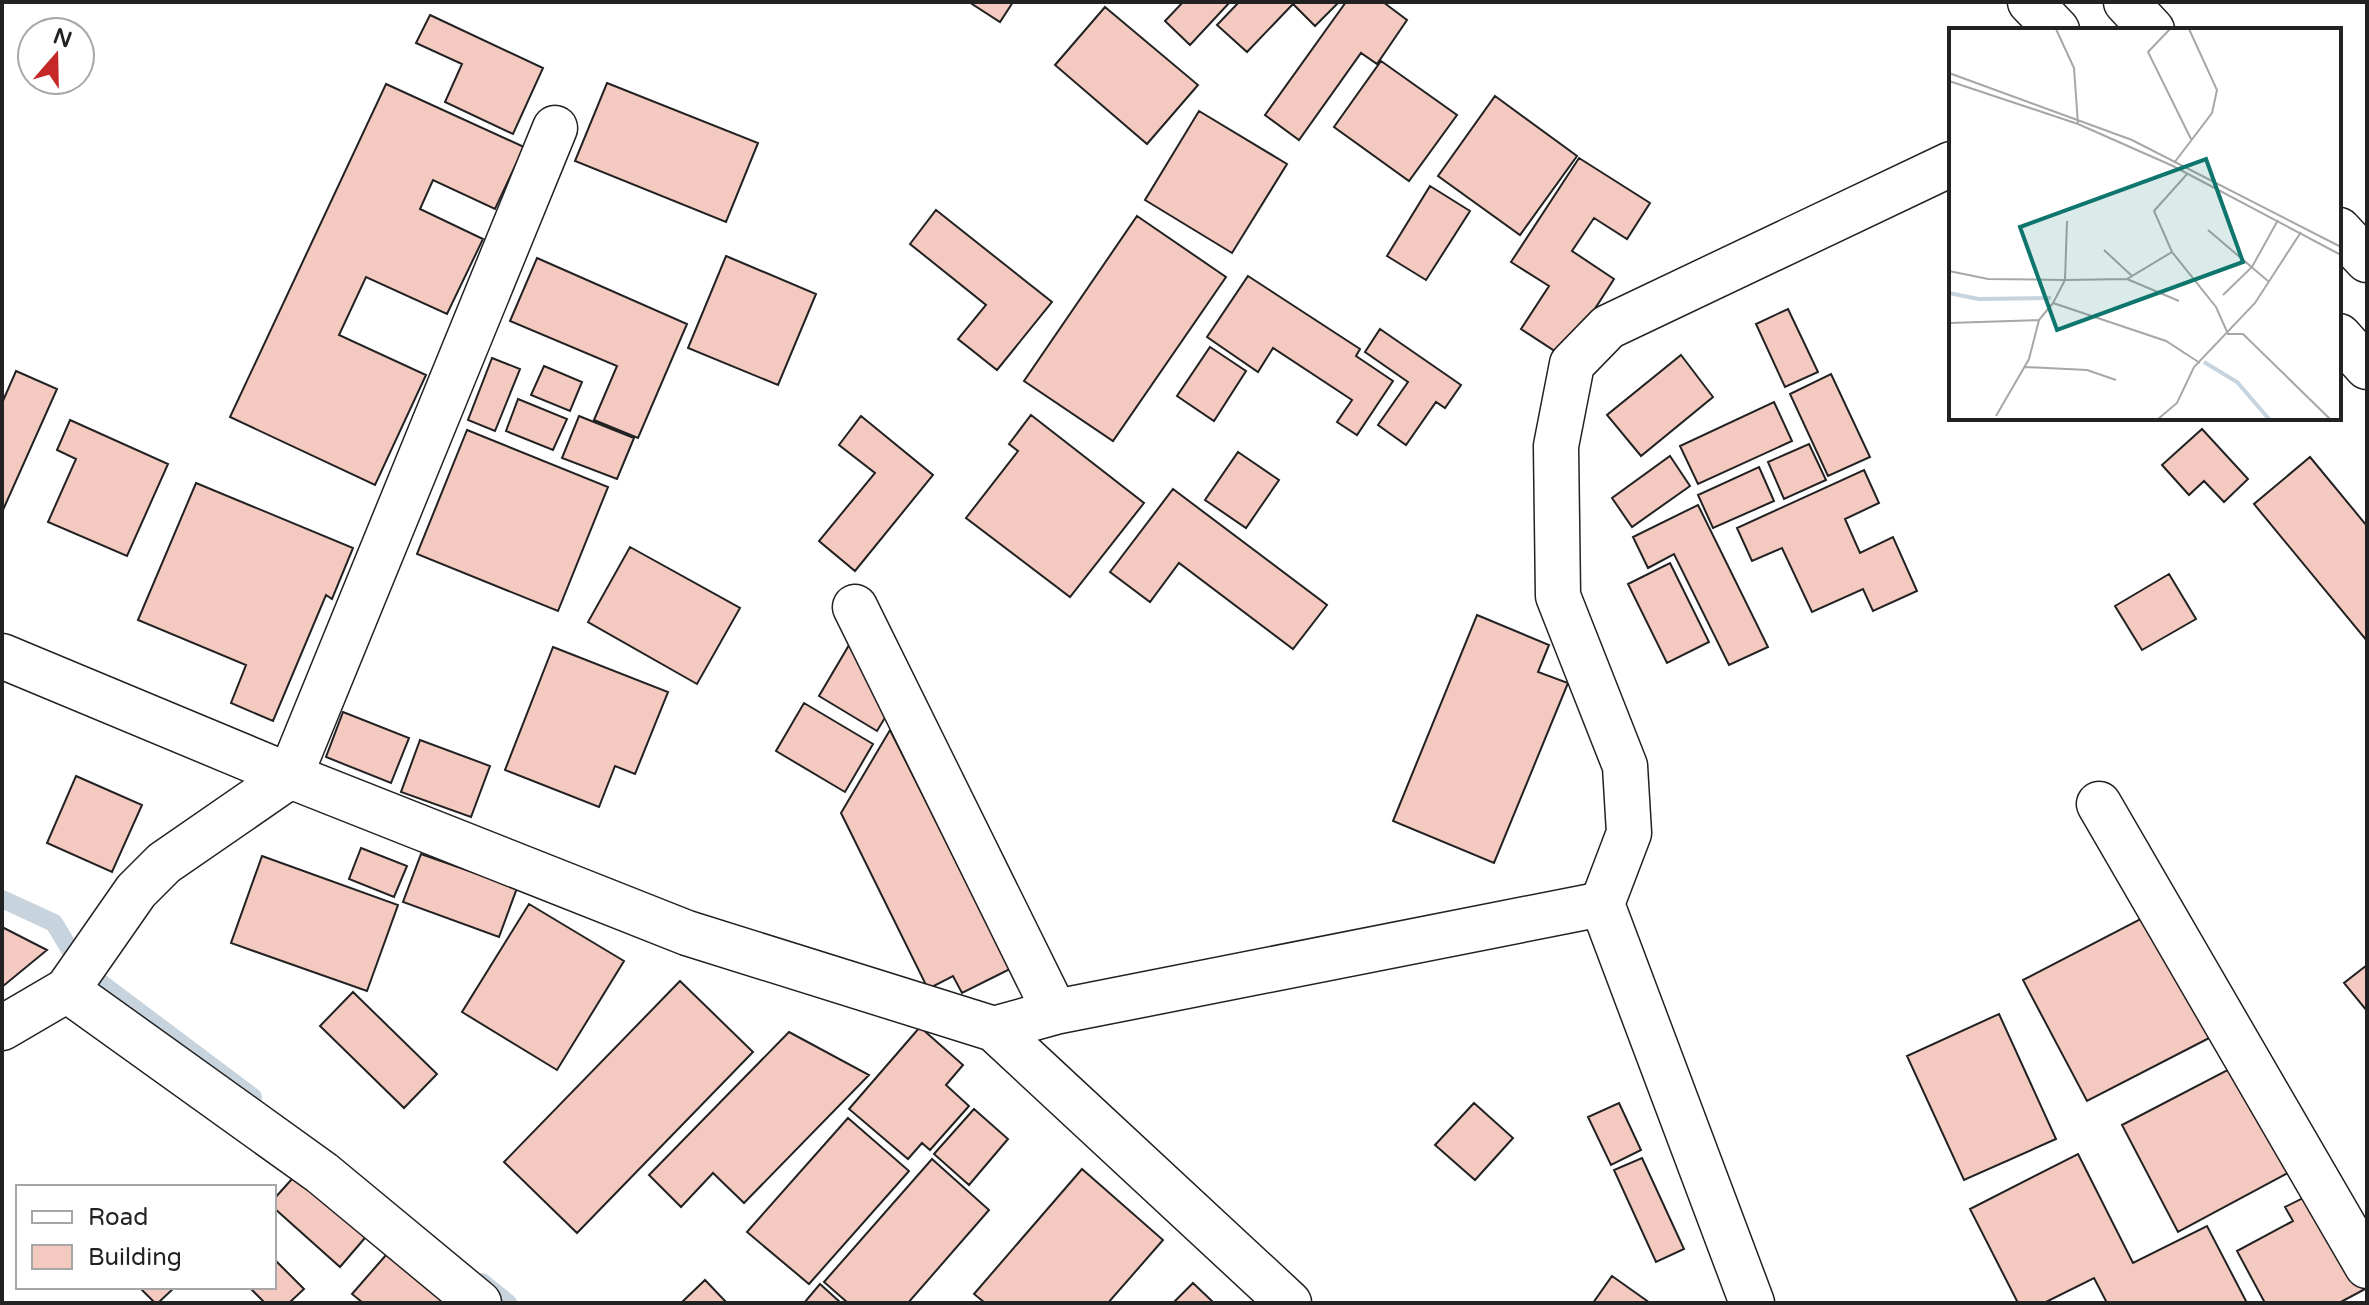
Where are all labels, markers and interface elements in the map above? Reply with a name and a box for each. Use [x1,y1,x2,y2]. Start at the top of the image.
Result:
north arrow [16,16,96,96]
text: N [50,23,75,53]
inset map [1949,28,2341,420]
legend [16,1185,276,1289]
text: Road [88,1203,148,1232]
text: Building [88,1243,182,1272]

